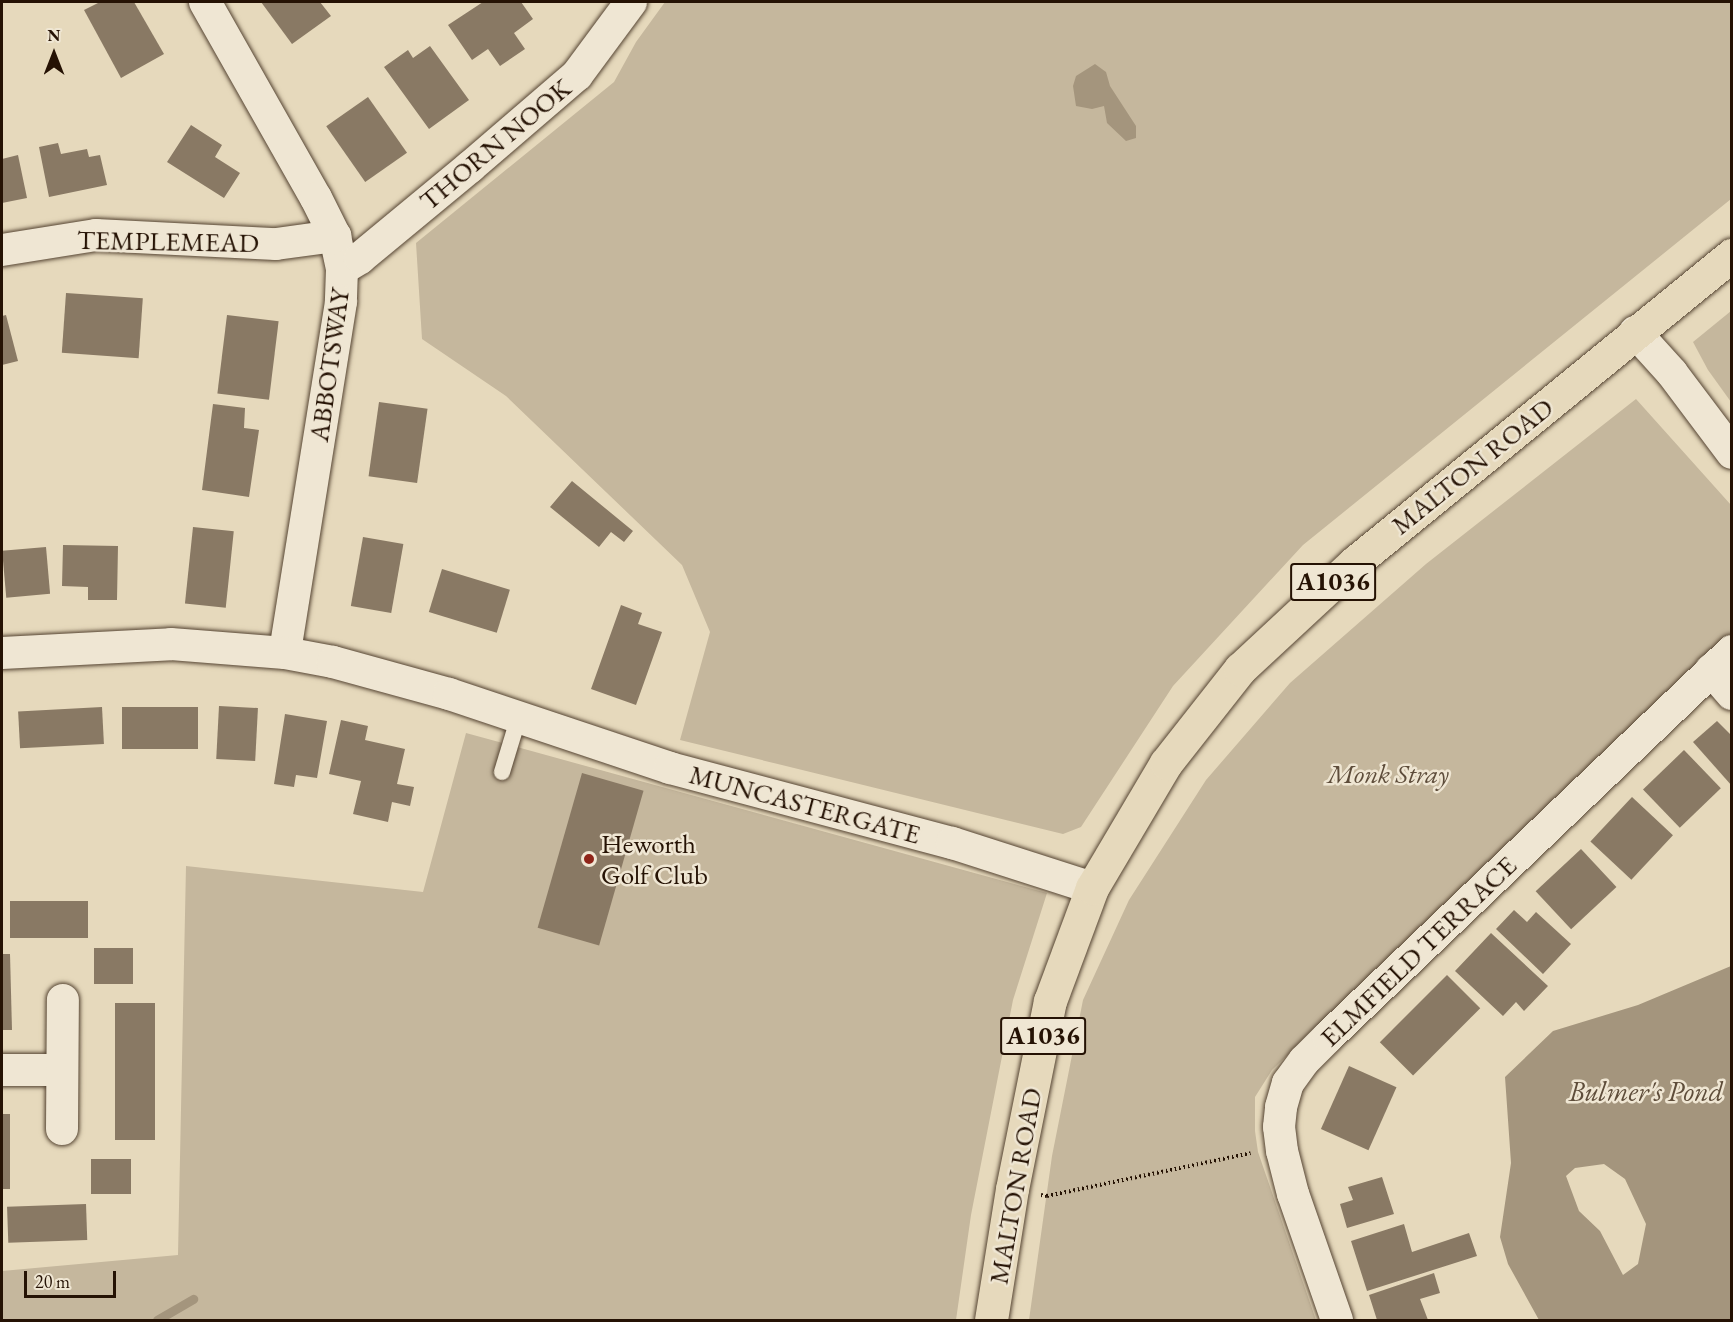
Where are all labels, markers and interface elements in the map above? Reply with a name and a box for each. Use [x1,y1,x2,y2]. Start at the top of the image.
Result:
north arrow [24,24,84,84]
text: N [48,25,60,46]
street label: THORN NOOK [413,71,577,217]
street label: TEMPLEMEAD [77,223,259,259]
street label: ABBOTSWAY [302,286,356,444]
street label: MALTON ROAD [1385,391,1559,541]
road number: A1036 [1290,559,1376,605]
street label: MUNCASTERGATE [686,758,924,850]
park label: Monk Stray [1327,758,1449,790]
place label: Heworth Golf Club [601,827,708,890]
street label: ELMFIELD TERRACE [1313,849,1523,1053]
marker: Heworth Golf Club [582,852,596,866]
road number: A1036 [1000,1013,1086,1059]
water label: Bulmer's Pond [1569,1074,1723,1108]
street label: MALTON ROAD [982,1085,1048,1287]
scale bar [27,1259,118,1297]
text: 20 m [35,1270,70,1293]

